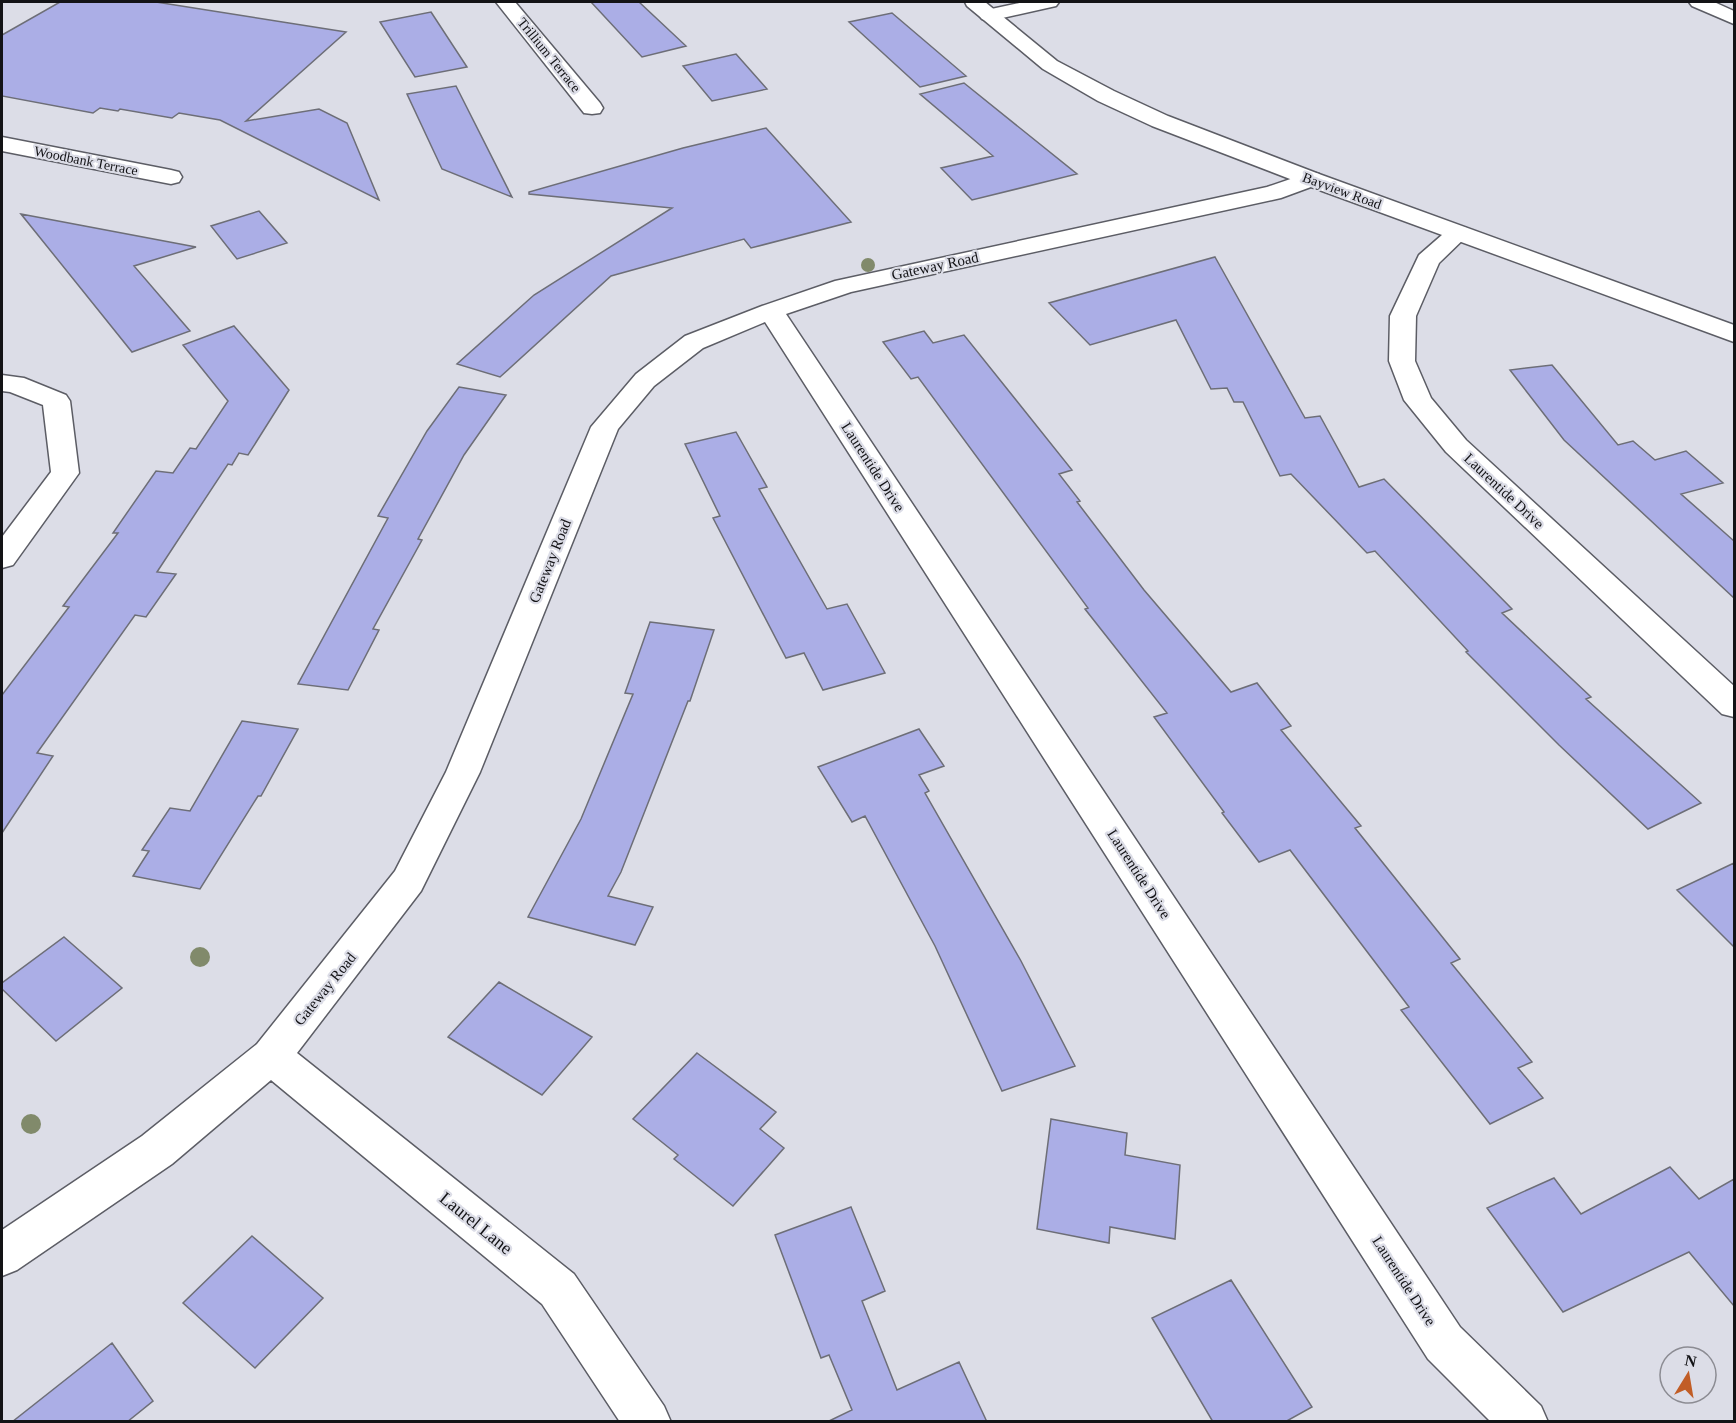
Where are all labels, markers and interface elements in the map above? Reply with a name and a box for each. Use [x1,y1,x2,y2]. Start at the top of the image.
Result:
street label: Trillium Terrace [514,15,584,95]
street label: Woodbank Terrace [33,144,139,178]
street label: Bayview Road [1301,170,1383,212]
street label: Gateway Road [890,249,981,283]
street label: Laurentide Drive [838,420,908,515]
street label: Laurentide Drive [1461,450,1547,532]
street label: Gateway Road [526,516,574,605]
street label: Laurentide Drive [1104,827,1174,922]
street label: Gateway Road [291,949,359,1029]
street label: Laurel Lane [436,1188,516,1258]
street label: Laurentide Drive [1369,1234,1439,1329]
north arrow [1658,1345,1718,1405]
text: N [1683,1351,1698,1370]

